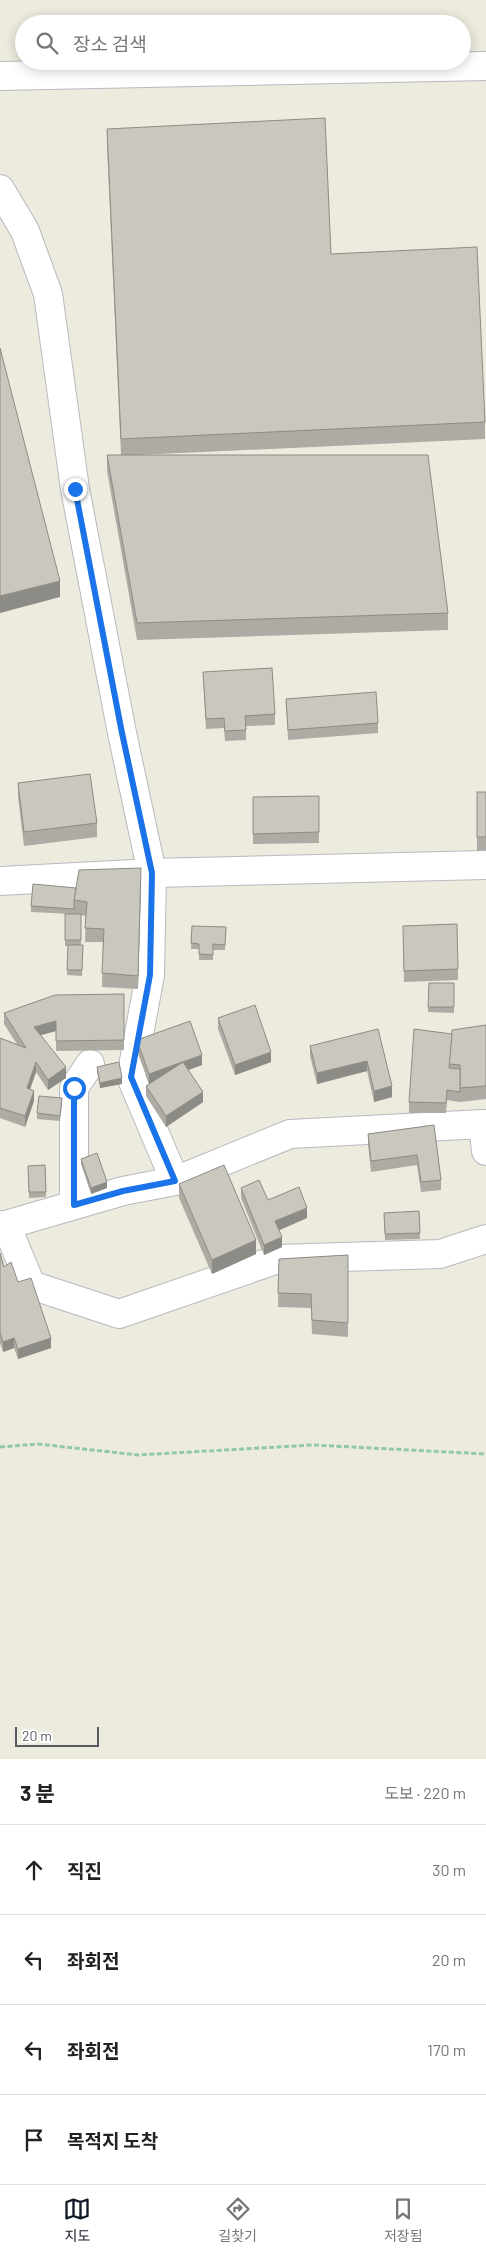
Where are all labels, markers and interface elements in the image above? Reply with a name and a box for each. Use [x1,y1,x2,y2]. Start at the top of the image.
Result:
search box [15,15,471,70]
icon: search [33,29,61,57]
text: 장소 검색 [73,32,147,55]
route end [64,478,87,501]
route start [63,1077,86,1100]
scale bar [15,1724,99,1747]
text: 20 m [22,1727,52,1744]
text: 3 분 [20,1780,55,1805]
text: 도보 · 220 m [384,1783,466,1802]
icon: ahead [20,1856,48,1884]
text: 직진 [67,1859,102,1882]
text: 30 m [432,1860,466,1879]
icon: left [20,1946,48,1974]
text: 좌회전 [67,1949,119,1972]
text: 20 m [432,1950,466,1969]
icon: left [20,2036,48,2064]
text: 좌회전 [67,2039,119,2062]
text: 170 m [427,2040,466,2059]
icon: arrive [20,2126,48,2154]
text: 목적지 도착 [67,2129,158,2152]
tab: 지도 [63,2195,91,2245]
tab: 길찾기 [218,2195,257,2245]
tab: 저장됨 [384,2195,423,2245]

